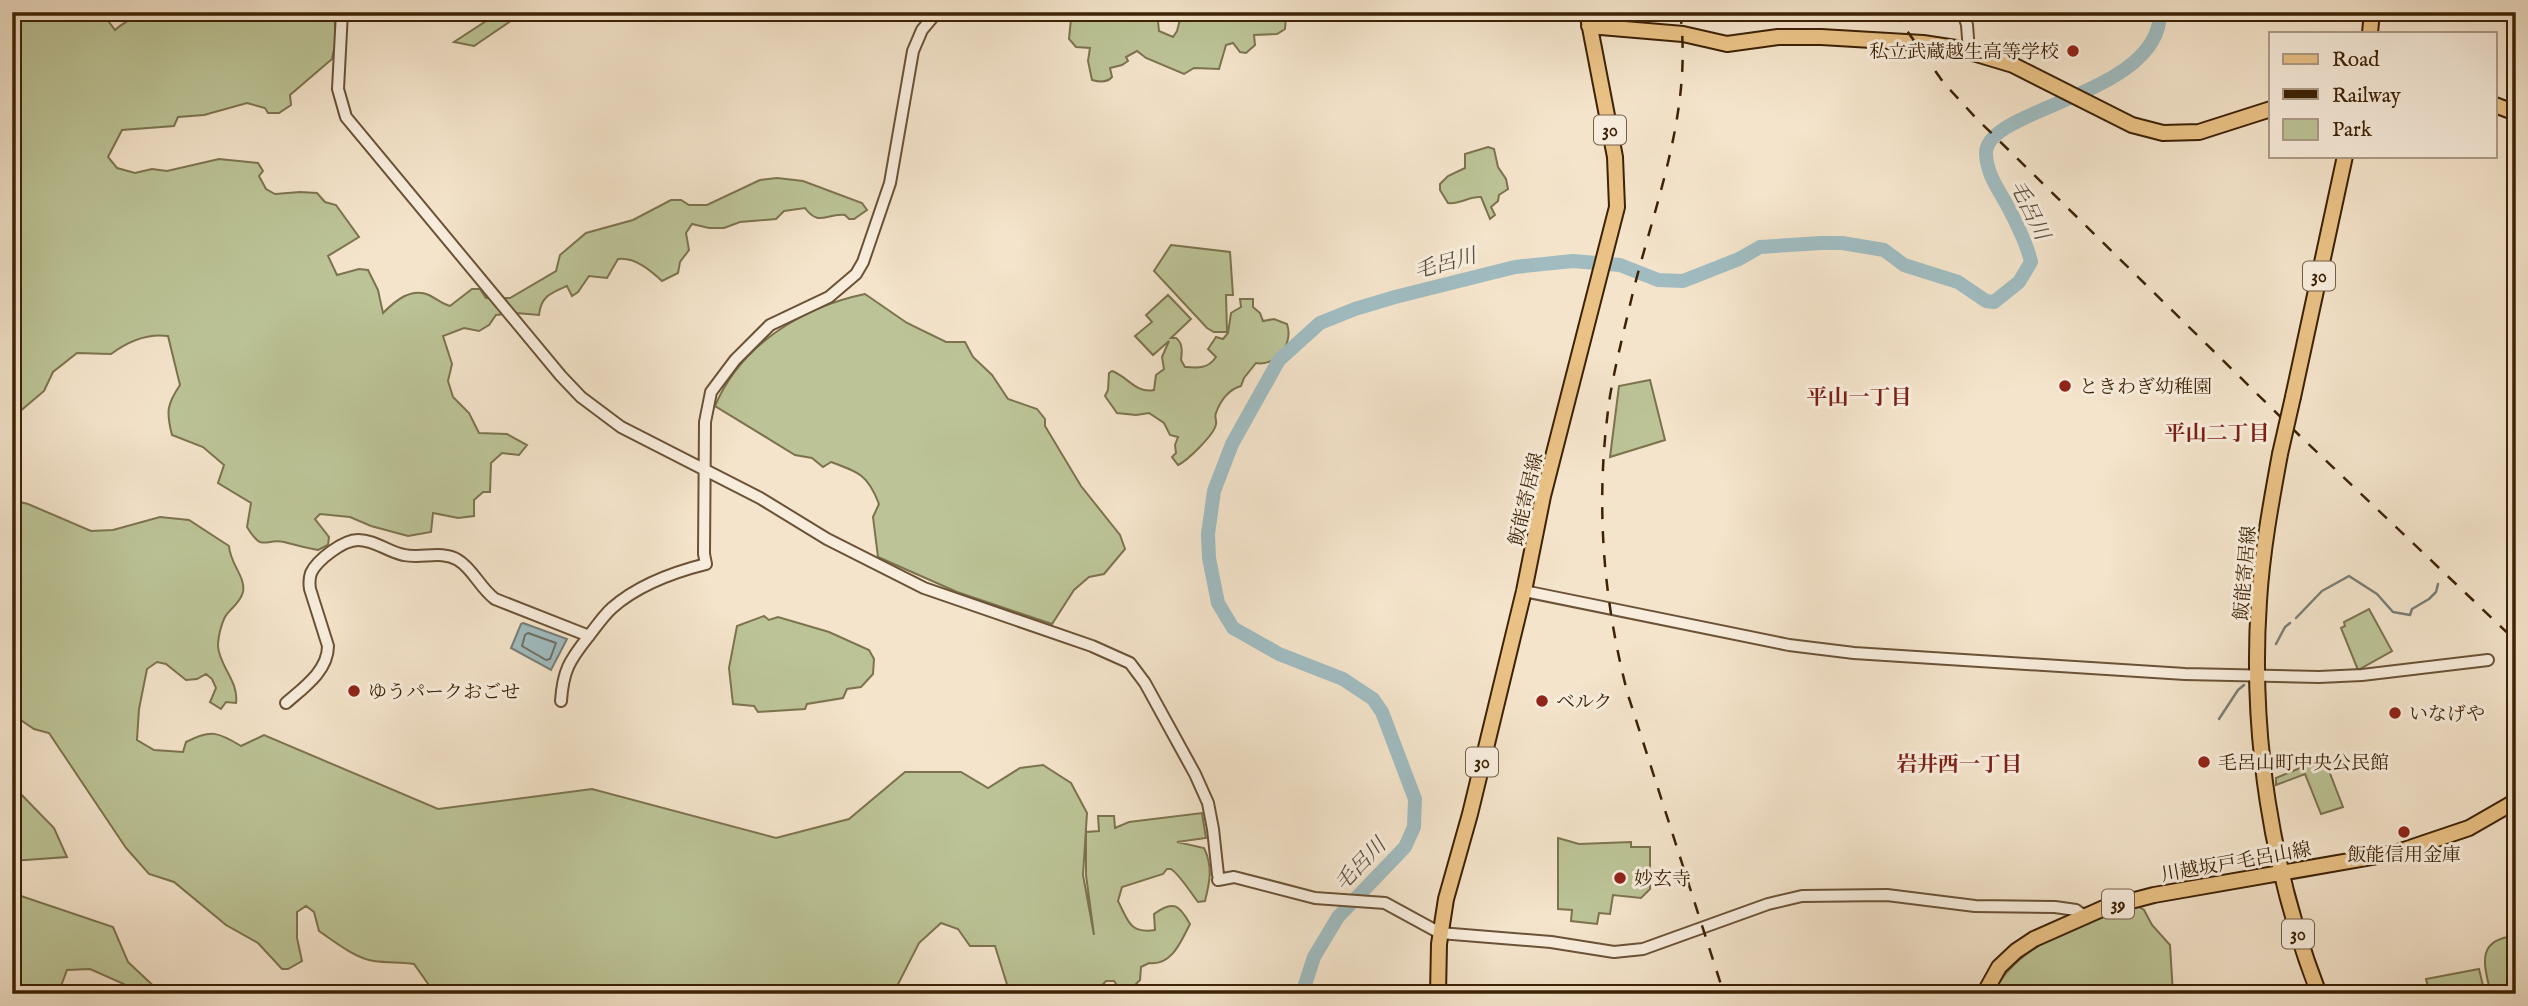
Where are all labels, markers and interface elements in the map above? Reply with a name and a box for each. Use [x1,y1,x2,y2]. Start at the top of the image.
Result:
legend [2269,32,2496,158]
place label: 私立武蔵越生高等学校 [1869,41,2059,65]
marker: 私立武蔵越生高等学校 [2065,43,2081,59]
text: Road [2332,47,2380,74]
text: Railway [2332,83,2402,110]
road number: 30 [1594,116,1626,145]
text: Park [2332,117,2373,144]
water label: 毛呂川 [2003,176,2055,247]
water label: 毛呂川 [1411,243,1481,286]
road number: 30 [2303,262,2335,290]
place label: ときわぎ幼稚園 [2079,376,2212,400]
marker: ときわぎ幼稚園 [2057,378,2073,394]
district label: 平山一丁目 [1807,385,1912,412]
district label: 平山二丁目 [2165,421,2270,448]
street label: 飯能寄居線 [1505,450,1549,548]
street label: 飯能寄居線 [2230,525,2262,622]
place label: ゆうパークおごせ [368,681,520,705]
marker: ゆうパークおごせ [346,683,362,699]
place label: ベルク [1556,691,1613,715]
marker: ベルク [1534,693,1550,709]
place label: いなげや [2409,703,2485,727]
marker: いなげや [2387,705,2403,721]
road number: 30 [1466,748,1498,776]
district label: 岩井西一丁目 [1896,752,2022,779]
place label: 毛呂山町中央公民館 [2218,752,2389,776]
marker: 毛呂山町中央公民館 [2196,754,2212,770]
marker: 飯能信用金庫 [2396,824,2412,840]
water label: 毛呂川 [1329,832,1394,897]
street label: 川越坂戸毛呂山線 [2159,838,2313,888]
place label: 飯能信用金庫 [2347,844,2461,868]
place label: 妙玄寺 [1634,868,1691,892]
marker: 妙玄寺 [1612,870,1628,886]
road number: 39 [2102,890,2134,918]
road number: 30 [2282,919,2314,948]

